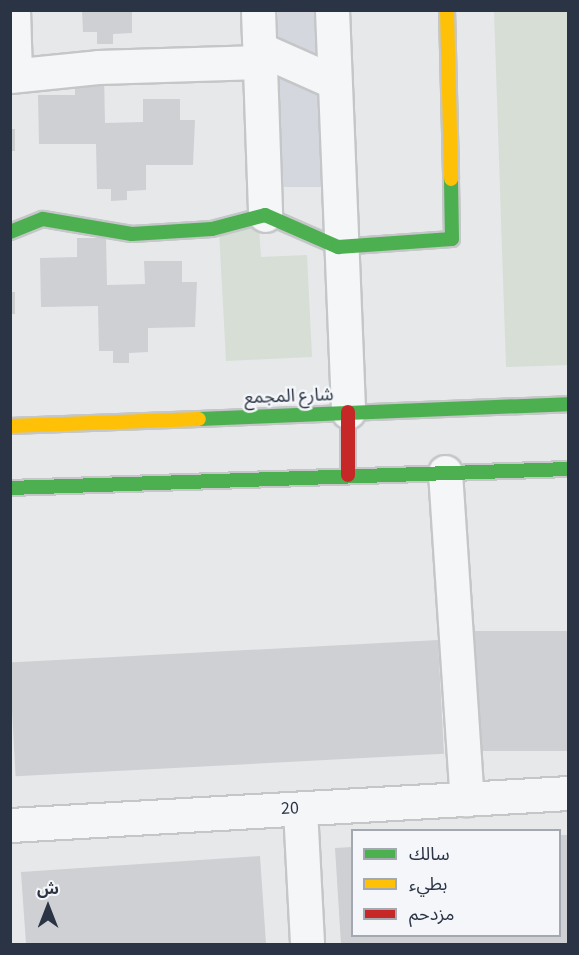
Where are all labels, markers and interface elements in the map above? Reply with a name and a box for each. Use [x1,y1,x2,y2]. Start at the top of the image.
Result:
street label: شارع المجمع [244,385,334,409]
street label: 20 [281,798,299,820]
legend [351,829,561,937]
text: سالك [409,842,450,867]
text: بطيء [409,872,447,897]
north arrow [18,877,78,937]
text: ش [37,878,59,900]
text: مزدحم [409,902,454,927]

